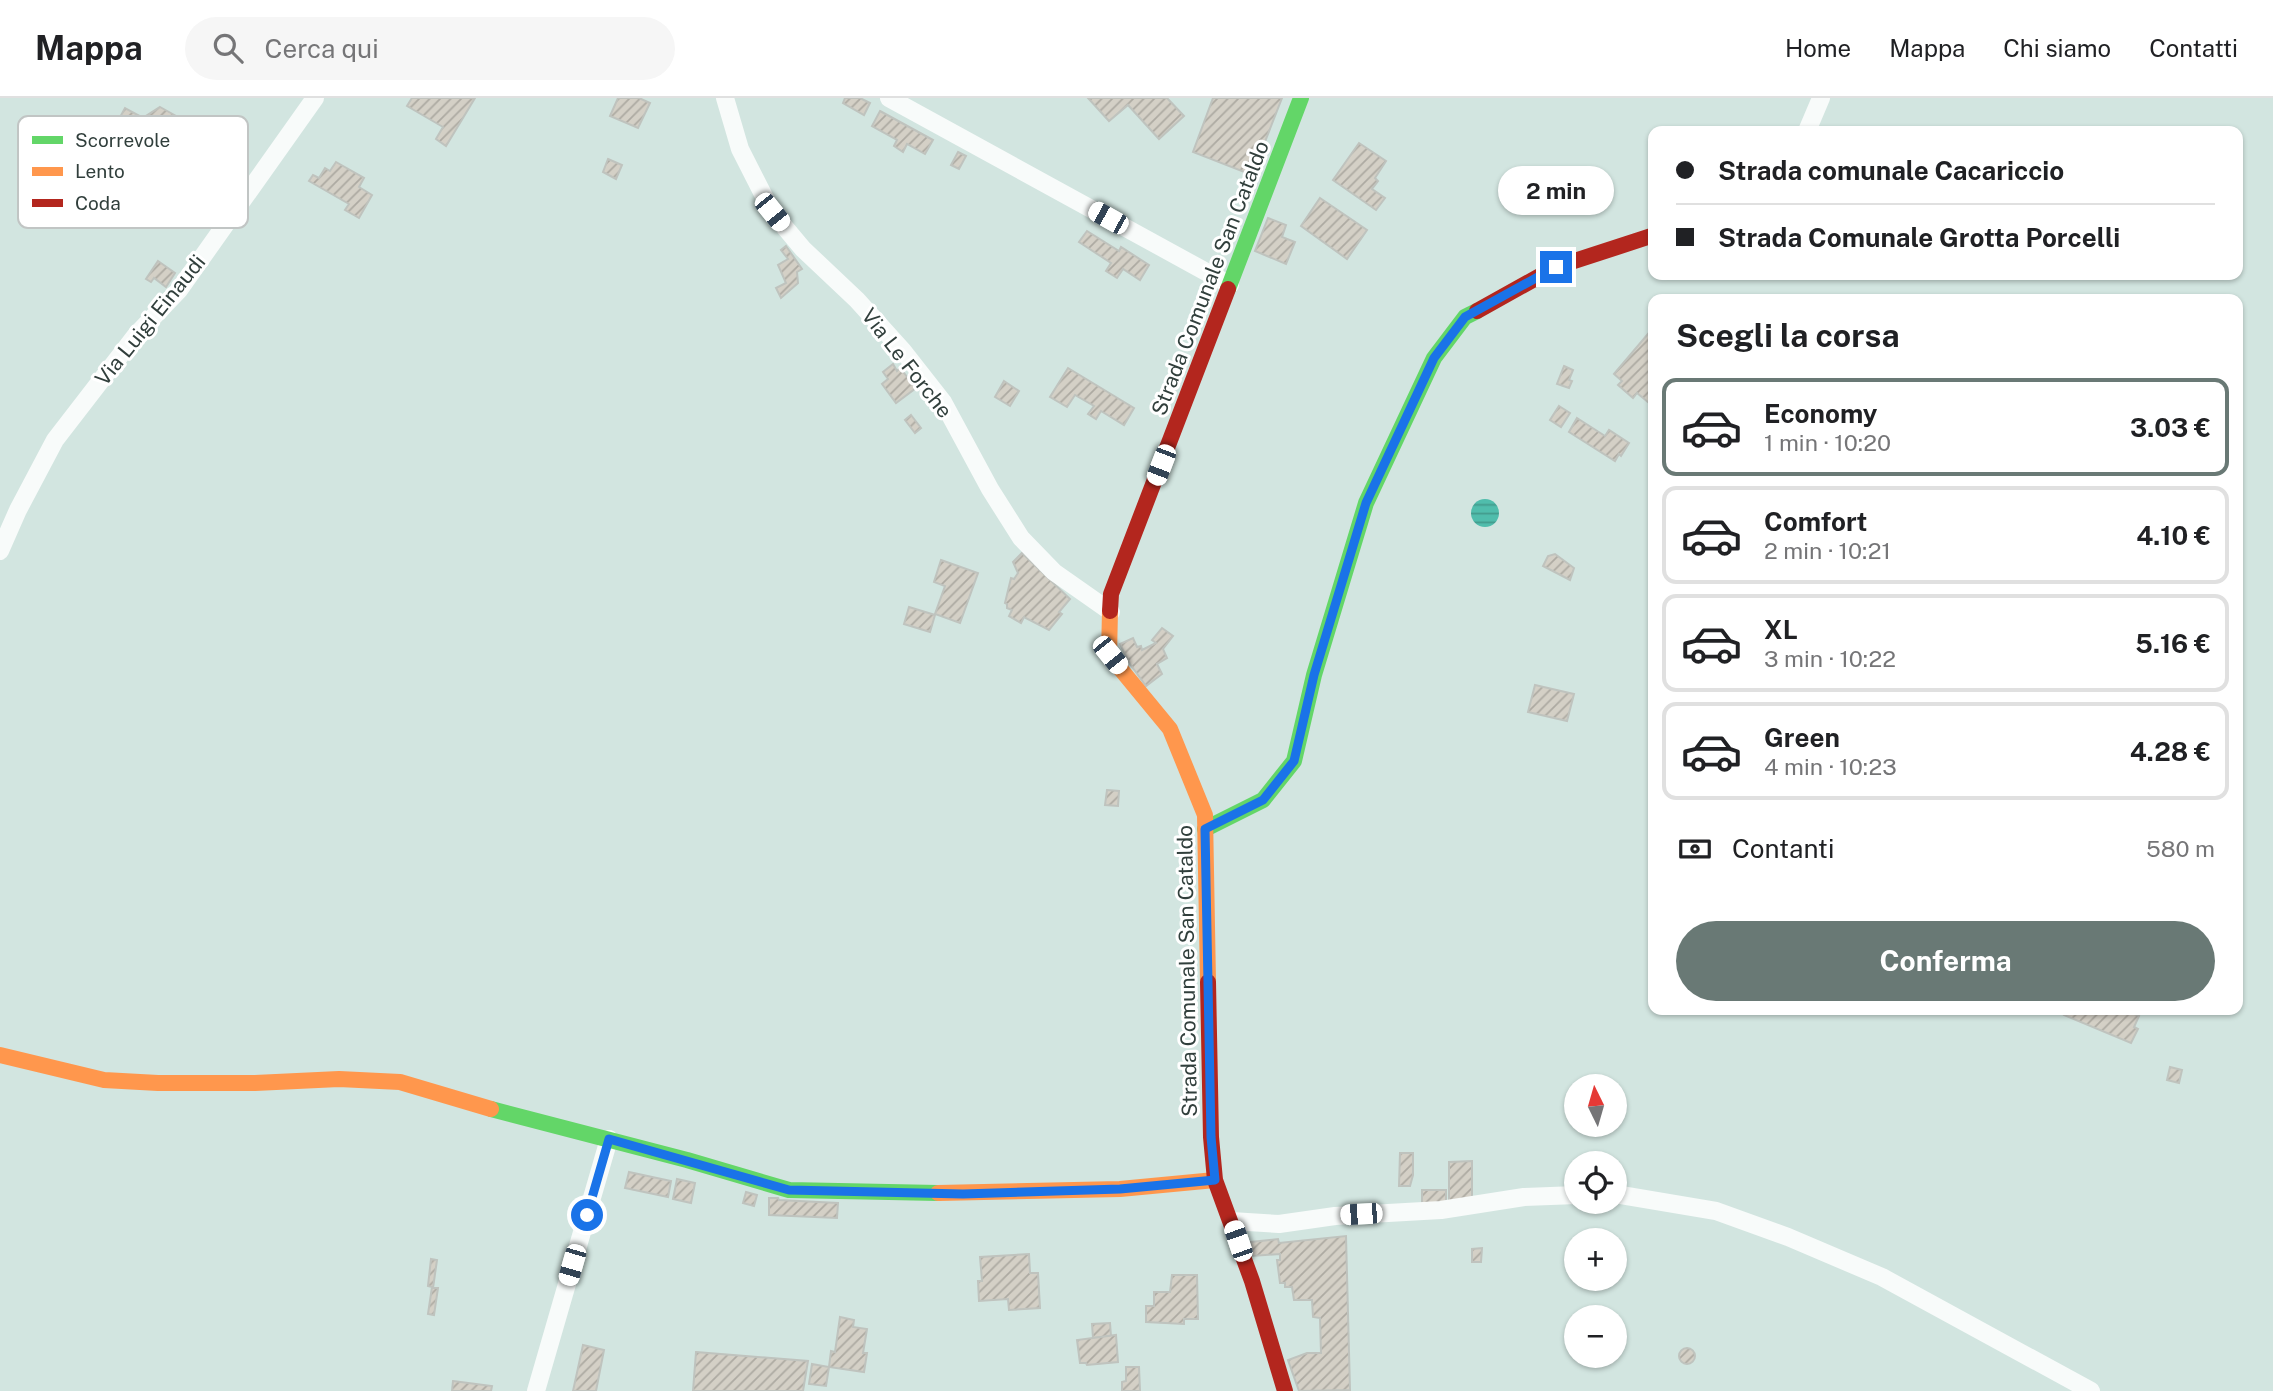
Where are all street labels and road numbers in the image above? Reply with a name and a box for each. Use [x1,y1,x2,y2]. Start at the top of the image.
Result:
street label: Strada Comunale San Cataldo [1146,137,1274,419]
street label: Via Luigi Einaudi [90,250,210,390]
street label: Via Le Forche [857,303,957,423]
street label: Strada Comunale San Cataldo [1172,825,1202,1117]

